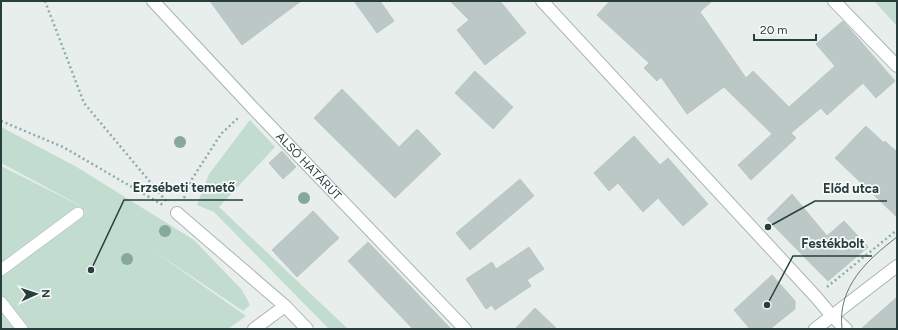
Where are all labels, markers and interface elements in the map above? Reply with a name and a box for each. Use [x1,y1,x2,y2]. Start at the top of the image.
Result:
scale bar [754,16,816,42]
text: 20 m [760,23,788,37]
street label: ALSÓ HATÁRÚT [273,129,345,203]
callout: Erzsébeti temető [124,175,243,200]
callout: Előd utca [815,176,887,201]
text: Erzsébeti temető [133,180,236,195]
text: Előd utca [823,181,879,196]
callout: Festékbolt [793,231,872,256]
text: Festékbolt [801,236,865,251]
north arrow [16,274,56,314]
text: N [39,289,52,298]

